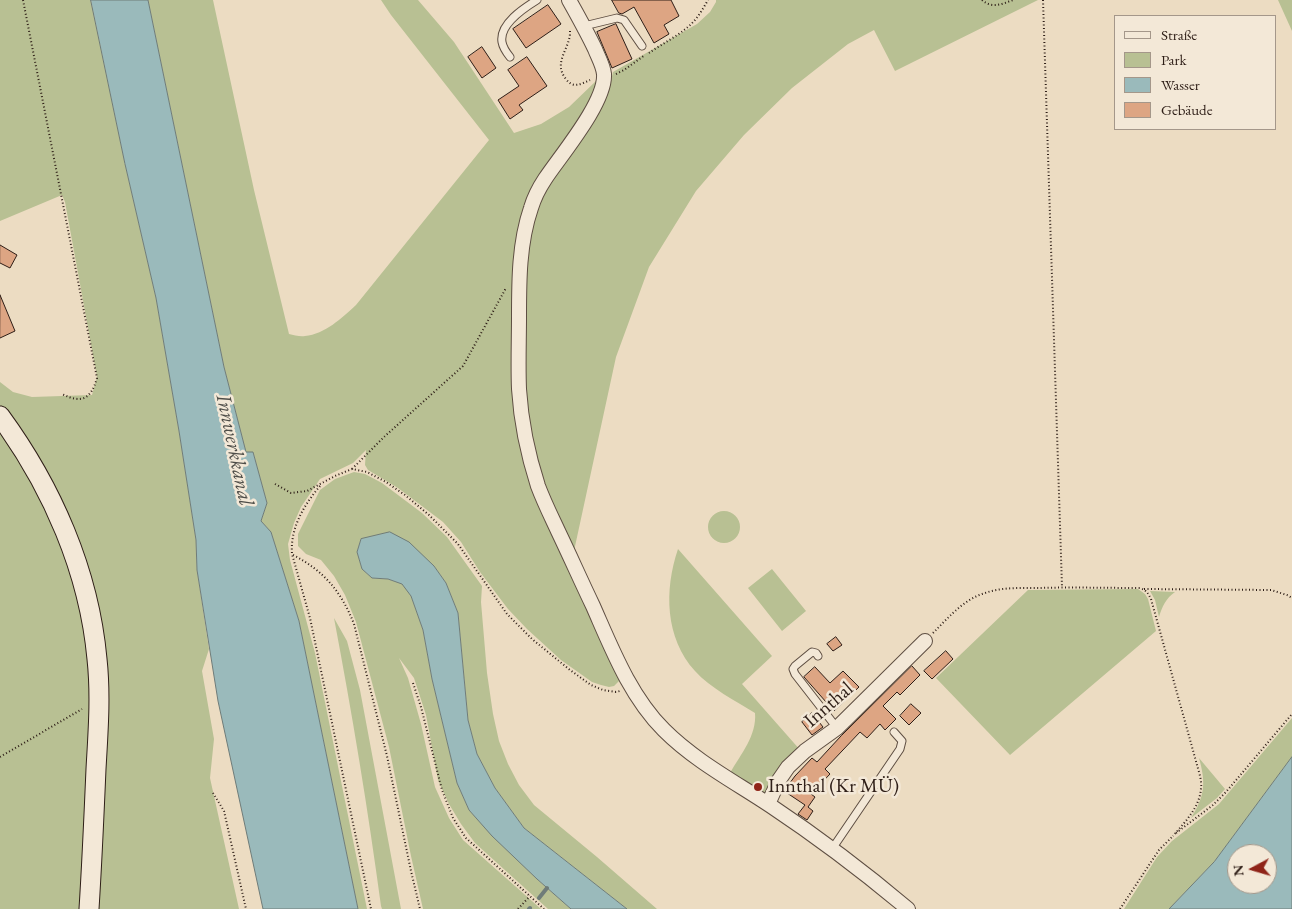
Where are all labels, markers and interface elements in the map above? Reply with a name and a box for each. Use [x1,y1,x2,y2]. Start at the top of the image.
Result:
legend [1114,15,1277,130]
text: Straße [1161,25,1197,44]
text: Park [1161,50,1187,69]
text: Wasser [1161,75,1200,94]
text: Gebäude [1161,100,1213,119]
water label: Innwerkkanal [210,392,258,508]
street label: Innthal [800,677,858,733]
place label: Innthal (Kr MÜ) [768,775,899,799]
marker: Innthal (Kr MÜ) [752,781,764,793]
north arrow [1227,844,1277,894]
text: N [1229,864,1248,877]

